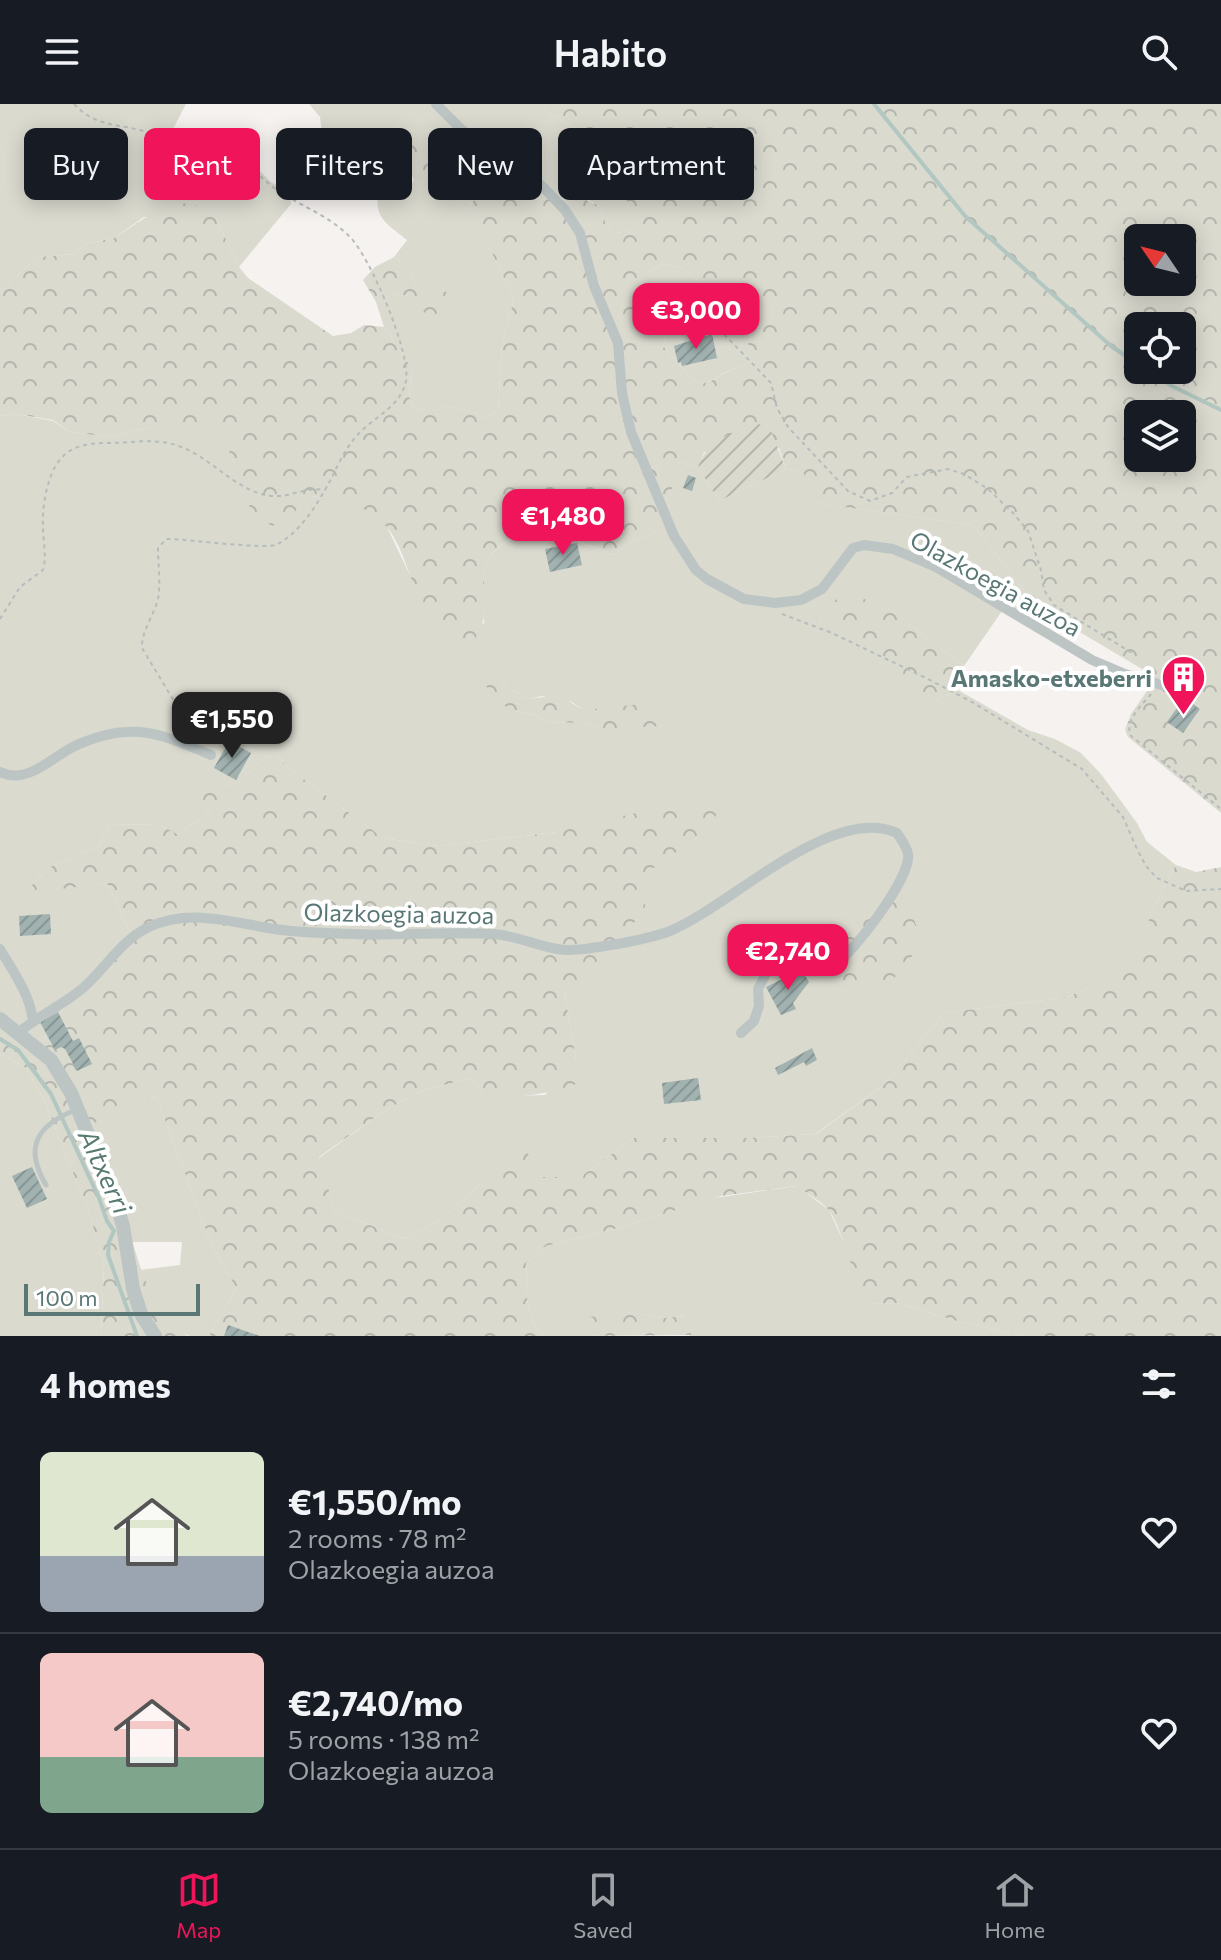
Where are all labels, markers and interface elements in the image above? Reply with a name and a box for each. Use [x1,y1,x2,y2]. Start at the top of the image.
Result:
icon: menu [40,30,84,74]
text: Habito [554,30,667,74]
icon: search [1137,30,1181,74]
chip: Buy [24,128,128,200]
chip: Rent [144,128,260,200]
chip: Filters [276,128,412,200]
chip: New [428,128,542,200]
chip: Apartment [558,128,754,200]
north arrow [1124,224,1196,296]
map controls [1124,224,1196,472]
pin: €3,000 [631,283,761,351]
text: €3,000 [650,293,742,324]
button: locate [1124,312,1196,384]
button: layers [1124,400,1196,472]
pin: €1,480 [498,489,628,557]
text: €1,480 [520,499,606,530]
street label: Olazkoegia auzoa [906,524,1086,642]
building icon: Amasko-etxeberri [1159,653,1207,716]
place label: Amasko-etxeberri [951,663,1152,692]
pin: €1,550 [167,692,297,760]
text: €1,550 [190,702,274,733]
street label: Olazkoegia auzoa [303,897,495,929]
pin: €2,740 [723,924,853,992]
text: €2,740 [745,934,831,965]
water label: Altxerri [73,1123,140,1219]
scale bar [24,1280,200,1316]
text: 100 m [36,1284,98,1311]
icon: filters [1137,1362,1181,1406]
text: 4 homes [40,1363,171,1405]
text: €1,550/mo [288,1480,462,1522]
icon: home [104,1484,200,1580]
icon: heart [1137,1510,1181,1554]
text: 2 rooms · 78 m² [288,1522,467,1553]
text: Olazkoegia auzoa [288,1553,495,1584]
text: €2,740/mo [288,1681,463,1723]
icon: home [104,1685,200,1781]
icon: heart [1137,1711,1181,1755]
text: 5 rooms · 138 m² [288,1723,479,1754]
text: Olazkoegia auzoa [288,1754,495,1785]
tab: Map [176,1868,221,1943]
tab: Saved [573,1868,633,1943]
tab: Home [985,1868,1045,1943]

